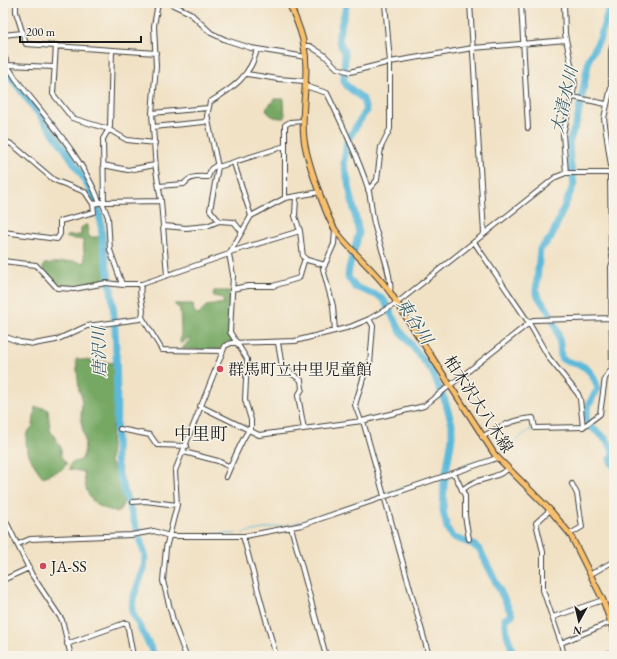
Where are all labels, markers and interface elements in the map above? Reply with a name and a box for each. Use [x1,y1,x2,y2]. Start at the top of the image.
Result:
scale bar [20,18,141,44]
text: 200 m [26,24,56,40]
water label: 大清水川 [546,62,583,136]
water label: 東谷川 [392,294,439,350]
water label: 唐沢川 [88,324,110,378]
street label: 柏木沢大八木線 [439,352,518,457]
place label: 群馬町立中里児童館 [228,359,372,380]
marker: 群馬町立中里児童館 [215,364,225,374]
district label: 中里町 [174,422,228,445]
place label: JA-SS [49,556,87,577]
marker: JA-SS [38,561,48,571]
north arrow [559,601,599,641]
text: N [572,623,583,638]

